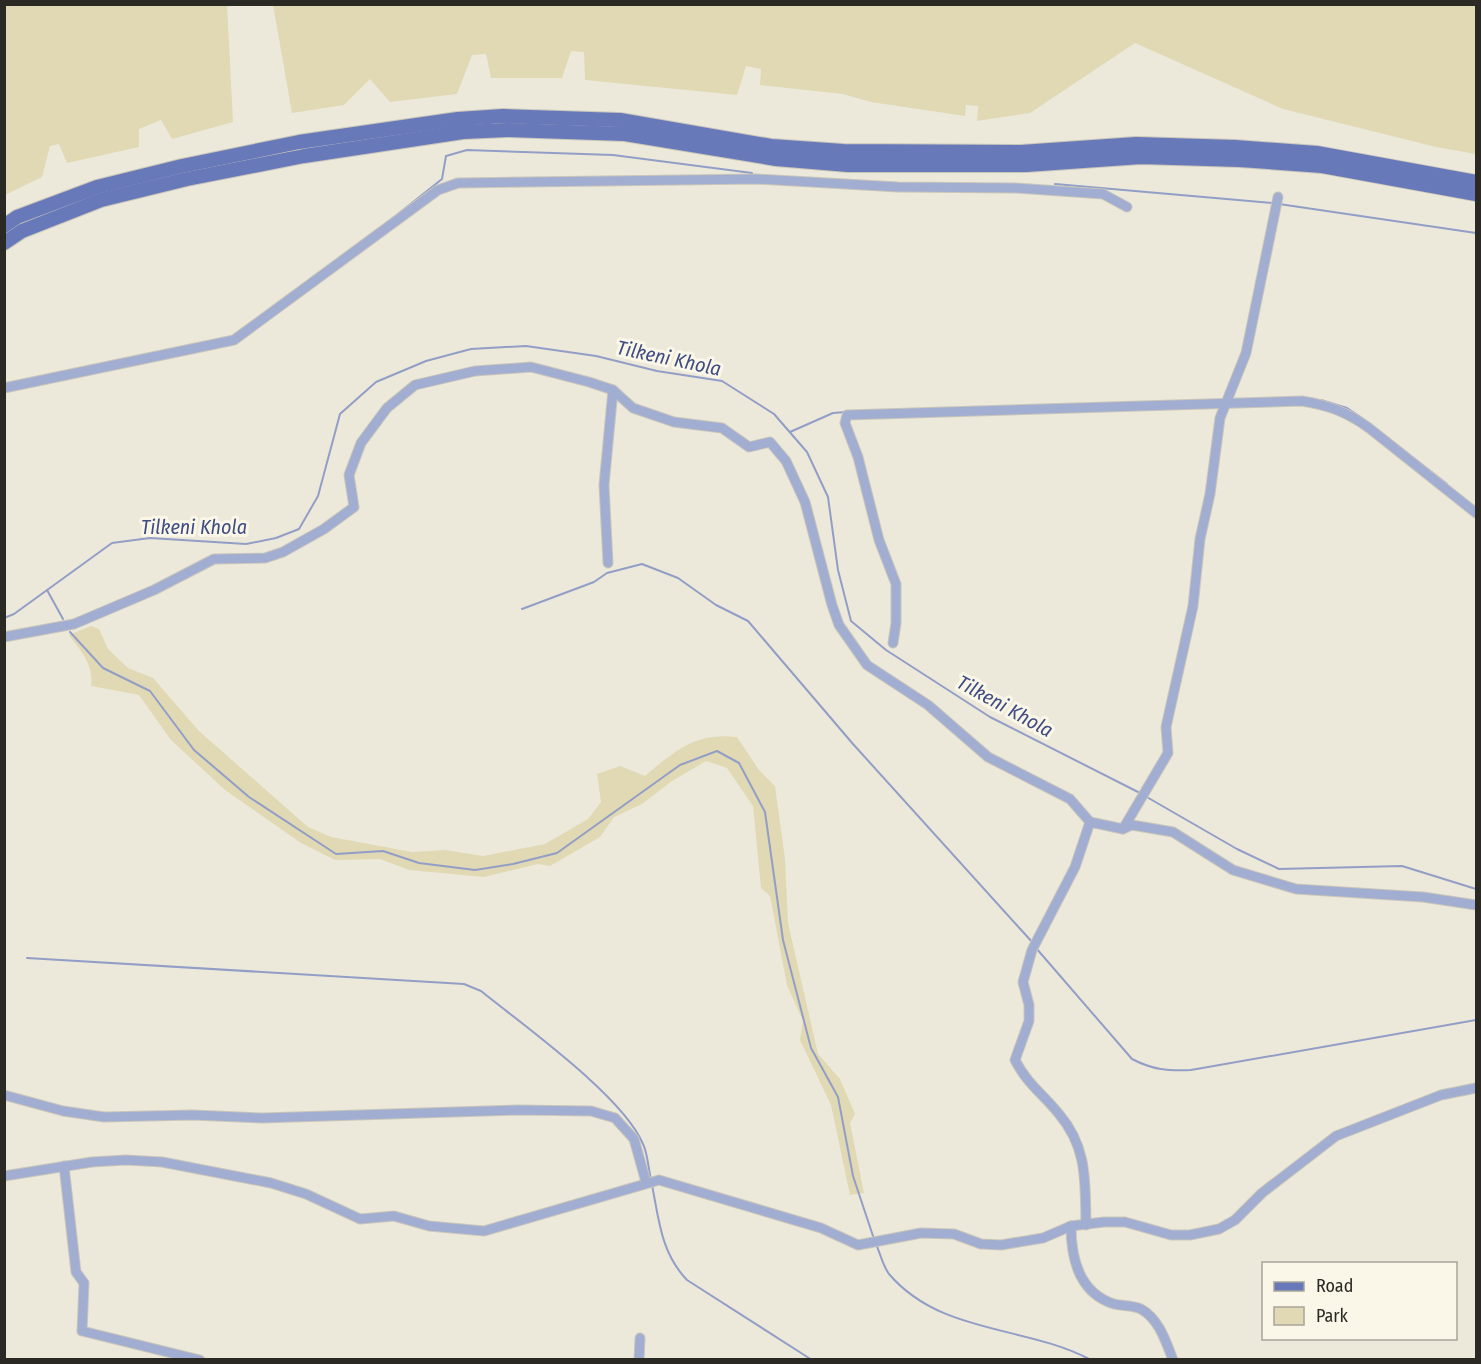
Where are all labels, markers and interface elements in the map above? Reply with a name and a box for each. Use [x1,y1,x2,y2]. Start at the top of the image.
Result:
water label: Tilkeni Khola [615,335,723,381]
water label: Tilkeni Khola [141,515,247,539]
water label: Tilkeni Khola [953,670,1057,742]
legend [1262,1262,1457,1340]
text: Road [1316,1275,1353,1297]
text: Park [1316,1305,1349,1327]

